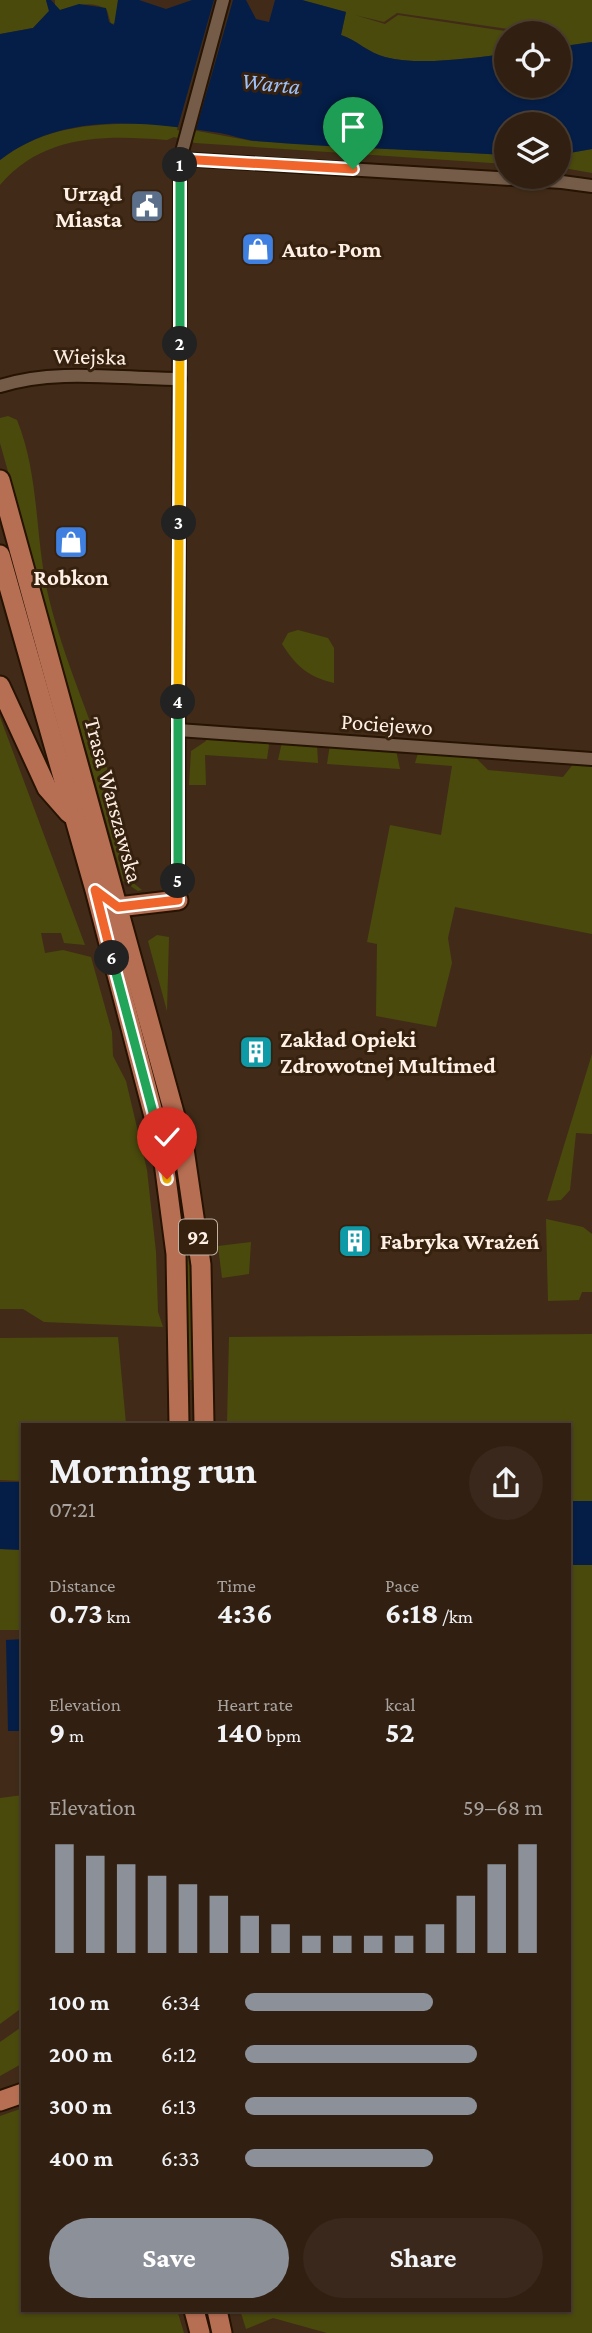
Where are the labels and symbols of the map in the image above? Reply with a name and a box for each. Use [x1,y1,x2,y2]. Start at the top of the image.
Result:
water label: Warta [240,66,302,100]
pin [323,97,383,169]
pin: 1 [162,148,198,182]
place label: Urząd Miasta [55,180,123,232]
public building icon: Urząd Miasta [128,187,166,225]
shop icon: Auto-Pom [239,230,277,268]
place label: Auto-Pom [281,236,382,262]
pin: 2 [162,326,198,362]
street label: Wiejska [53,342,127,370]
pin: 3 [162,505,196,540]
shop icon: Robkon [52,523,90,561]
place label: Robkon [33,564,109,590]
pin: 4 [160,684,196,720]
street label: Pociejewo [340,708,434,740]
street label: Trasa Warszawska [79,714,149,886]
pin: 5 [160,864,196,898]
pin: 6 [94,940,130,976]
place label: Zakład Opieki Zdrowotnej Multimed [280,1026,496,1078]
building icon: Zakład Opieki Zdrowotnej Multimed [237,1033,275,1071]
pin [137,1107,197,1179]
road number: 92 [179,1220,217,1254]
building icon: Fabryka Wrażeń [336,1222,374,1260]
place label: Fabryka Wrażeń [380,1228,539,1254]

